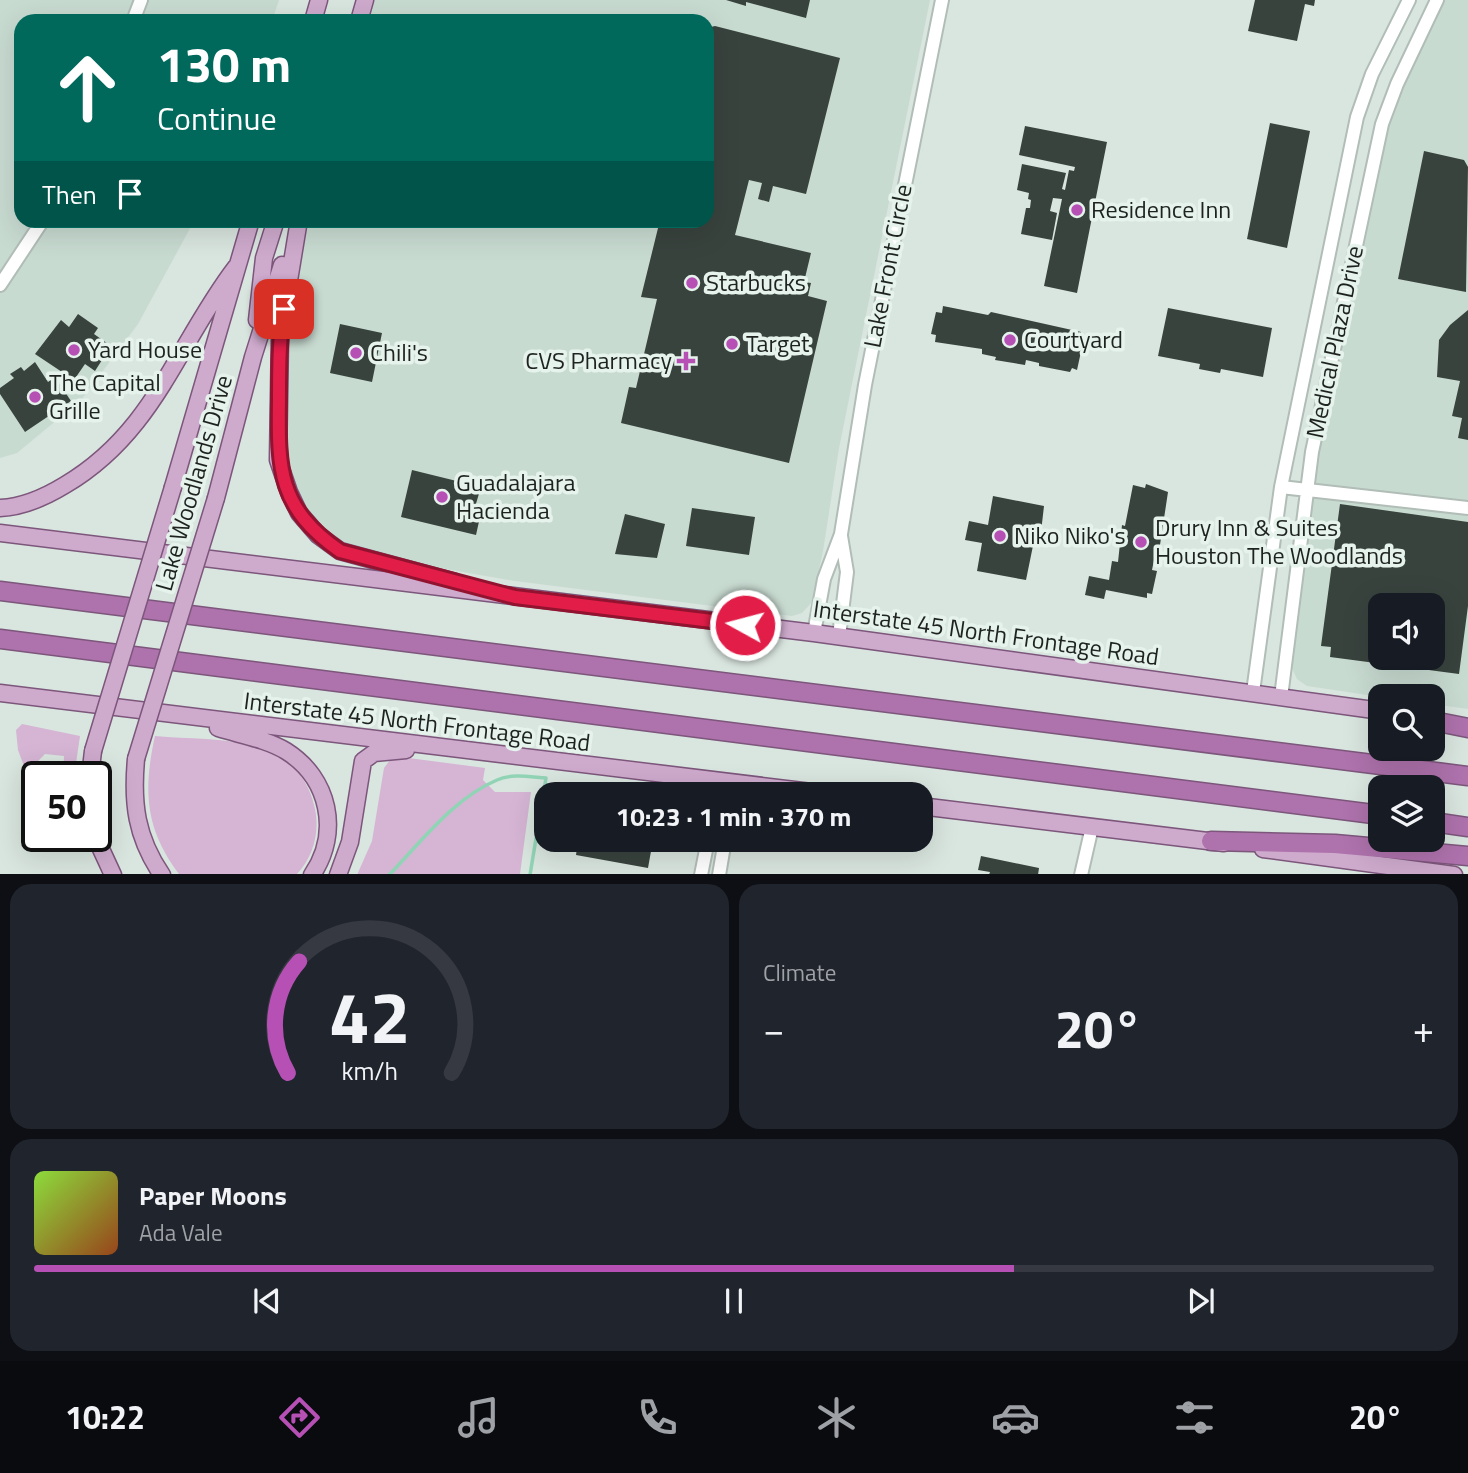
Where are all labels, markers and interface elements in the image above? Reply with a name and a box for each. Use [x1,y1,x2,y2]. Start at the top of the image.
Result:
text: 130 m [157,26,291,101]
icon: ahead [42,42,133,133]
text: Continue [157,94,277,142]
text: Then [42,175,97,214]
icon: arrive [111,175,149,213]
street label: Lake Front Circle [854,181,921,351]
place label: Residence Inn [1091,191,1231,227]
marker: Residence Inn [1069,202,1085,218]
street label: Medical Plaza Drive [1296,242,1372,441]
place label: Starbucks [706,264,806,300]
marker: Starbucks [684,275,700,291]
pin [254,279,314,339]
icon: arrive [265,290,303,328]
place label: Courtyard [1024,321,1123,357]
place label: Target [746,325,810,361]
place label: Yard House [88,331,202,367]
marker: Courtyard [1002,332,1018,348]
place label: Chili's [370,334,428,370]
marker: Target [724,336,740,352]
marker: Yard House [66,342,82,358]
place label: CVS Pharmacy [525,342,672,378]
marker: Chili's [348,345,364,361]
marker: CVS Pharmacy [678,353,694,369]
place label: The Capital Grille [49,364,161,428]
street label: Lake Woodlands Drive [145,371,241,595]
marker: The Capital Grille [27,389,43,405]
place label: Guadalajara Hacienda [456,464,575,528]
marker: Guadalajara Hacienda [434,489,450,505]
place label: Drury Inn & Suites Houston The Woodlands [1155,509,1403,573]
place label: Niko Niko's [1014,517,1126,553]
marker: Niko Niko's [992,528,1008,544]
marker: Drury Inn & Suites Houston The Woodlands [1133,534,1149,550]
position arrow [708,588,782,662]
street label: Interstate 45 North Frontage Road [811,590,1161,674]
map controls [1368,593,1445,852]
button: sound [1368,593,1445,670]
street label: Interstate 45 North Frontage Road [242,682,592,760]
button: search [1368,684,1445,761]
speed limit sign: 50 [21,761,112,852]
button: layers [1368,775,1445,852]
text: 10:23 · 1 min · 370 m [616,797,851,836]
text: Climate [763,955,836,990]
text: 42 [329,961,410,1071]
text: 20° [1055,989,1142,1068]
text: − [763,1000,784,1058]
text: + [1413,1000,1434,1058]
text: km/h [341,1051,398,1089]
text: Paper Moons [139,1176,287,1215]
text: Ada Vale [139,1215,223,1250]
icon: previous [248,1282,286,1320]
icon: pause [715,1282,753,1320]
icon: next [1182,1282,1220,1320]
text: 10:22 [65,1393,145,1441]
icon: directions [275,1393,324,1442]
icon: music [454,1393,503,1442]
icon: phone [633,1393,682,1442]
icon: climate [812,1393,861,1442]
icon: car [991,1393,1040,1442]
icon: filters [1170,1393,1219,1442]
text: 20° [1349,1393,1403,1441]

